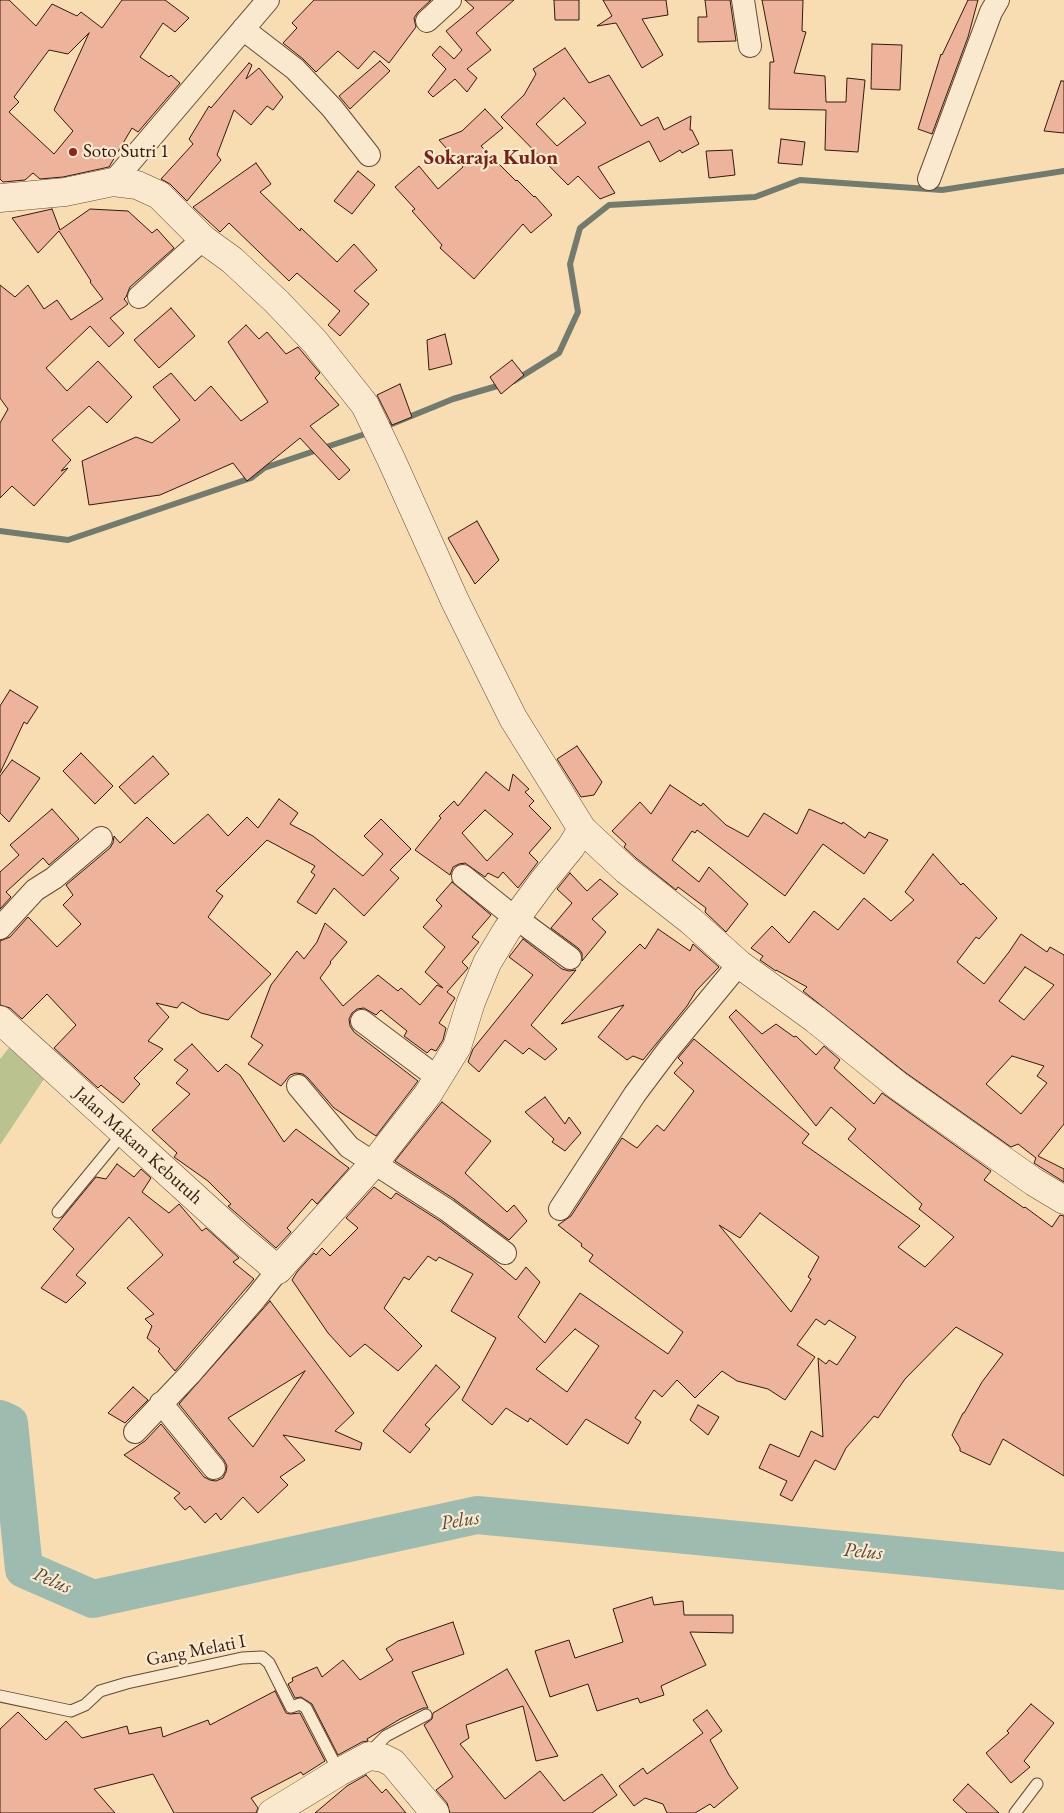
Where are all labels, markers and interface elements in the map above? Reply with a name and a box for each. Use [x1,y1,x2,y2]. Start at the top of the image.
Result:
place label: Soto Sutri 1 [83,141,169,163]
district label: Sokaraja Kulon [424,145,558,171]
marker: Soto Sutri 1 [67,146,79,158]
street label: Jalan Makam Kebutuh [69,1082,207,1210]
water label: Pelus [439,1506,481,1536]
water label: Pelus [842,1538,884,1566]
water label: Pelus [29,1562,75,1600]
street label: Gang Melati I [144,1630,248,1672]

